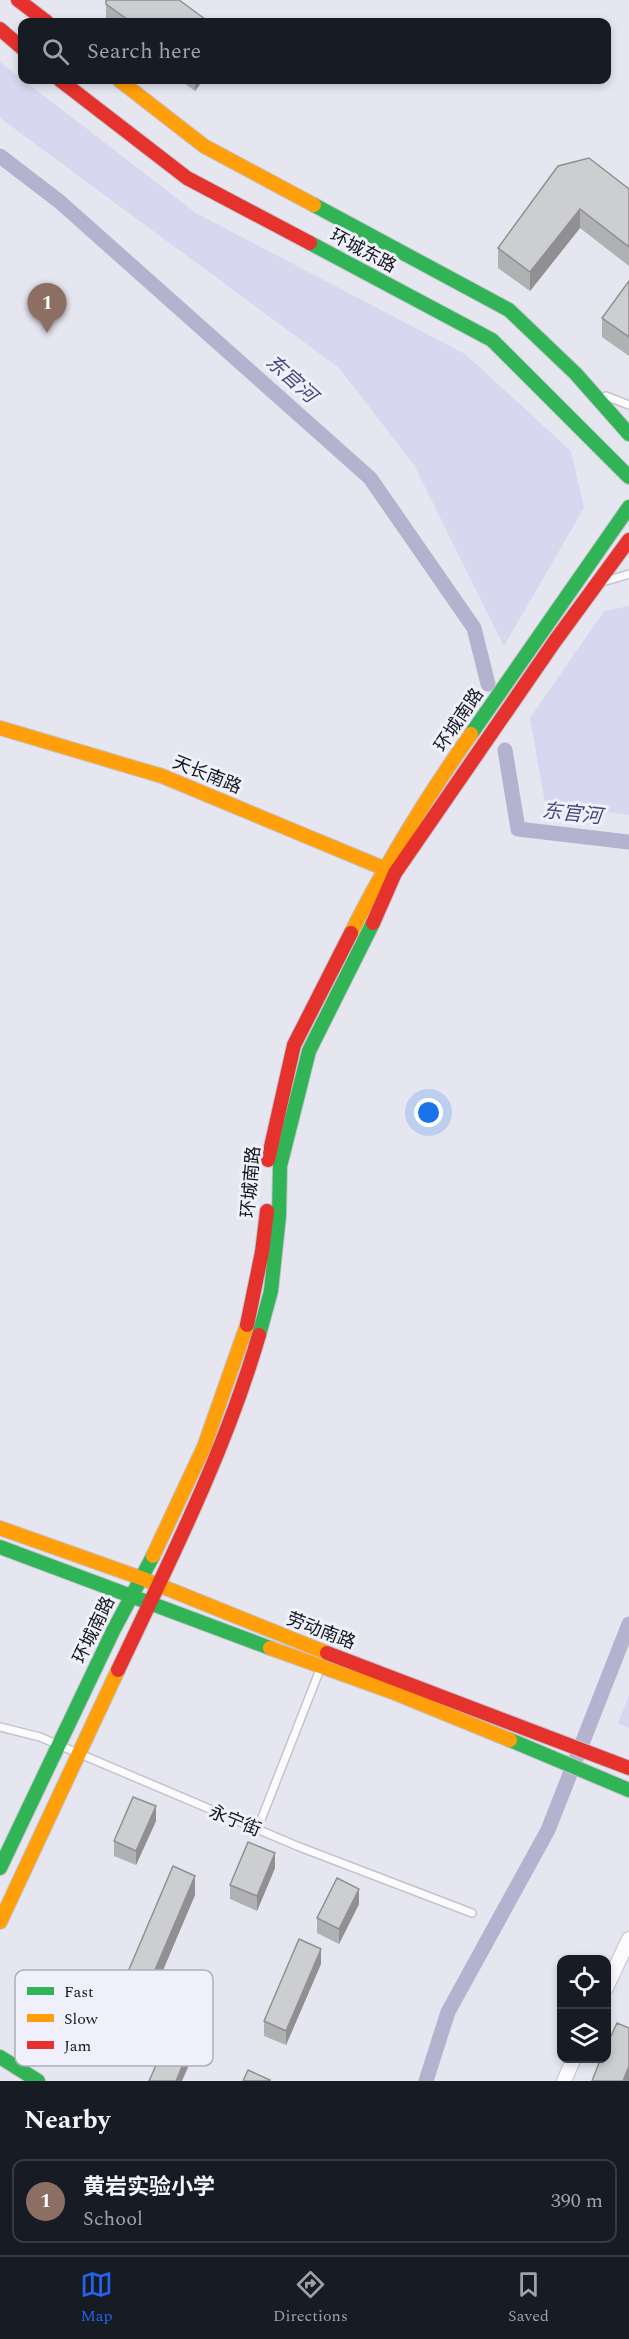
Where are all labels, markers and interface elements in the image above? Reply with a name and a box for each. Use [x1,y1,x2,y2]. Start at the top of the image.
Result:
search box [18,18,611,84]
icon: search [39,35,72,68]
text: Search here [87,35,201,68]
street label: 环城东路 [325,222,401,280]
pin: 1 [28,284,66,333]
water label: 东官河 [259,348,326,413]
street label: 环城南路 [428,683,490,757]
street label: 天长南路 [169,749,245,801]
water label: 东官河 [541,796,607,832]
your location [414,1098,443,1127]
street label: 环城南路 [234,1145,268,1219]
street label: 环城南路 [66,1592,122,1668]
street label: 劳动南路 [283,1605,359,1657]
street label: 永宁街 [205,1798,265,1844]
map controls [557,1955,611,2063]
button: locate [557,1955,611,2009]
legend [15,1970,213,2066]
text: Fast [64,1980,94,2004]
text: Slow [64,2007,99,2031]
button: layers [557,2009,611,2063]
text: Jam [64,2034,92,2058]
text: Nearby [24,2100,110,2140]
text: 黄岩实验小学 [83,2171,215,2204]
text: 1 [40,2186,51,2216]
text: 390 m [551,2186,603,2216]
text: School [83,2204,143,2234]
tab: Map [80,2268,113,2328]
tab: Directions [273,2268,348,2328]
tab: Saved [508,2268,549,2328]

